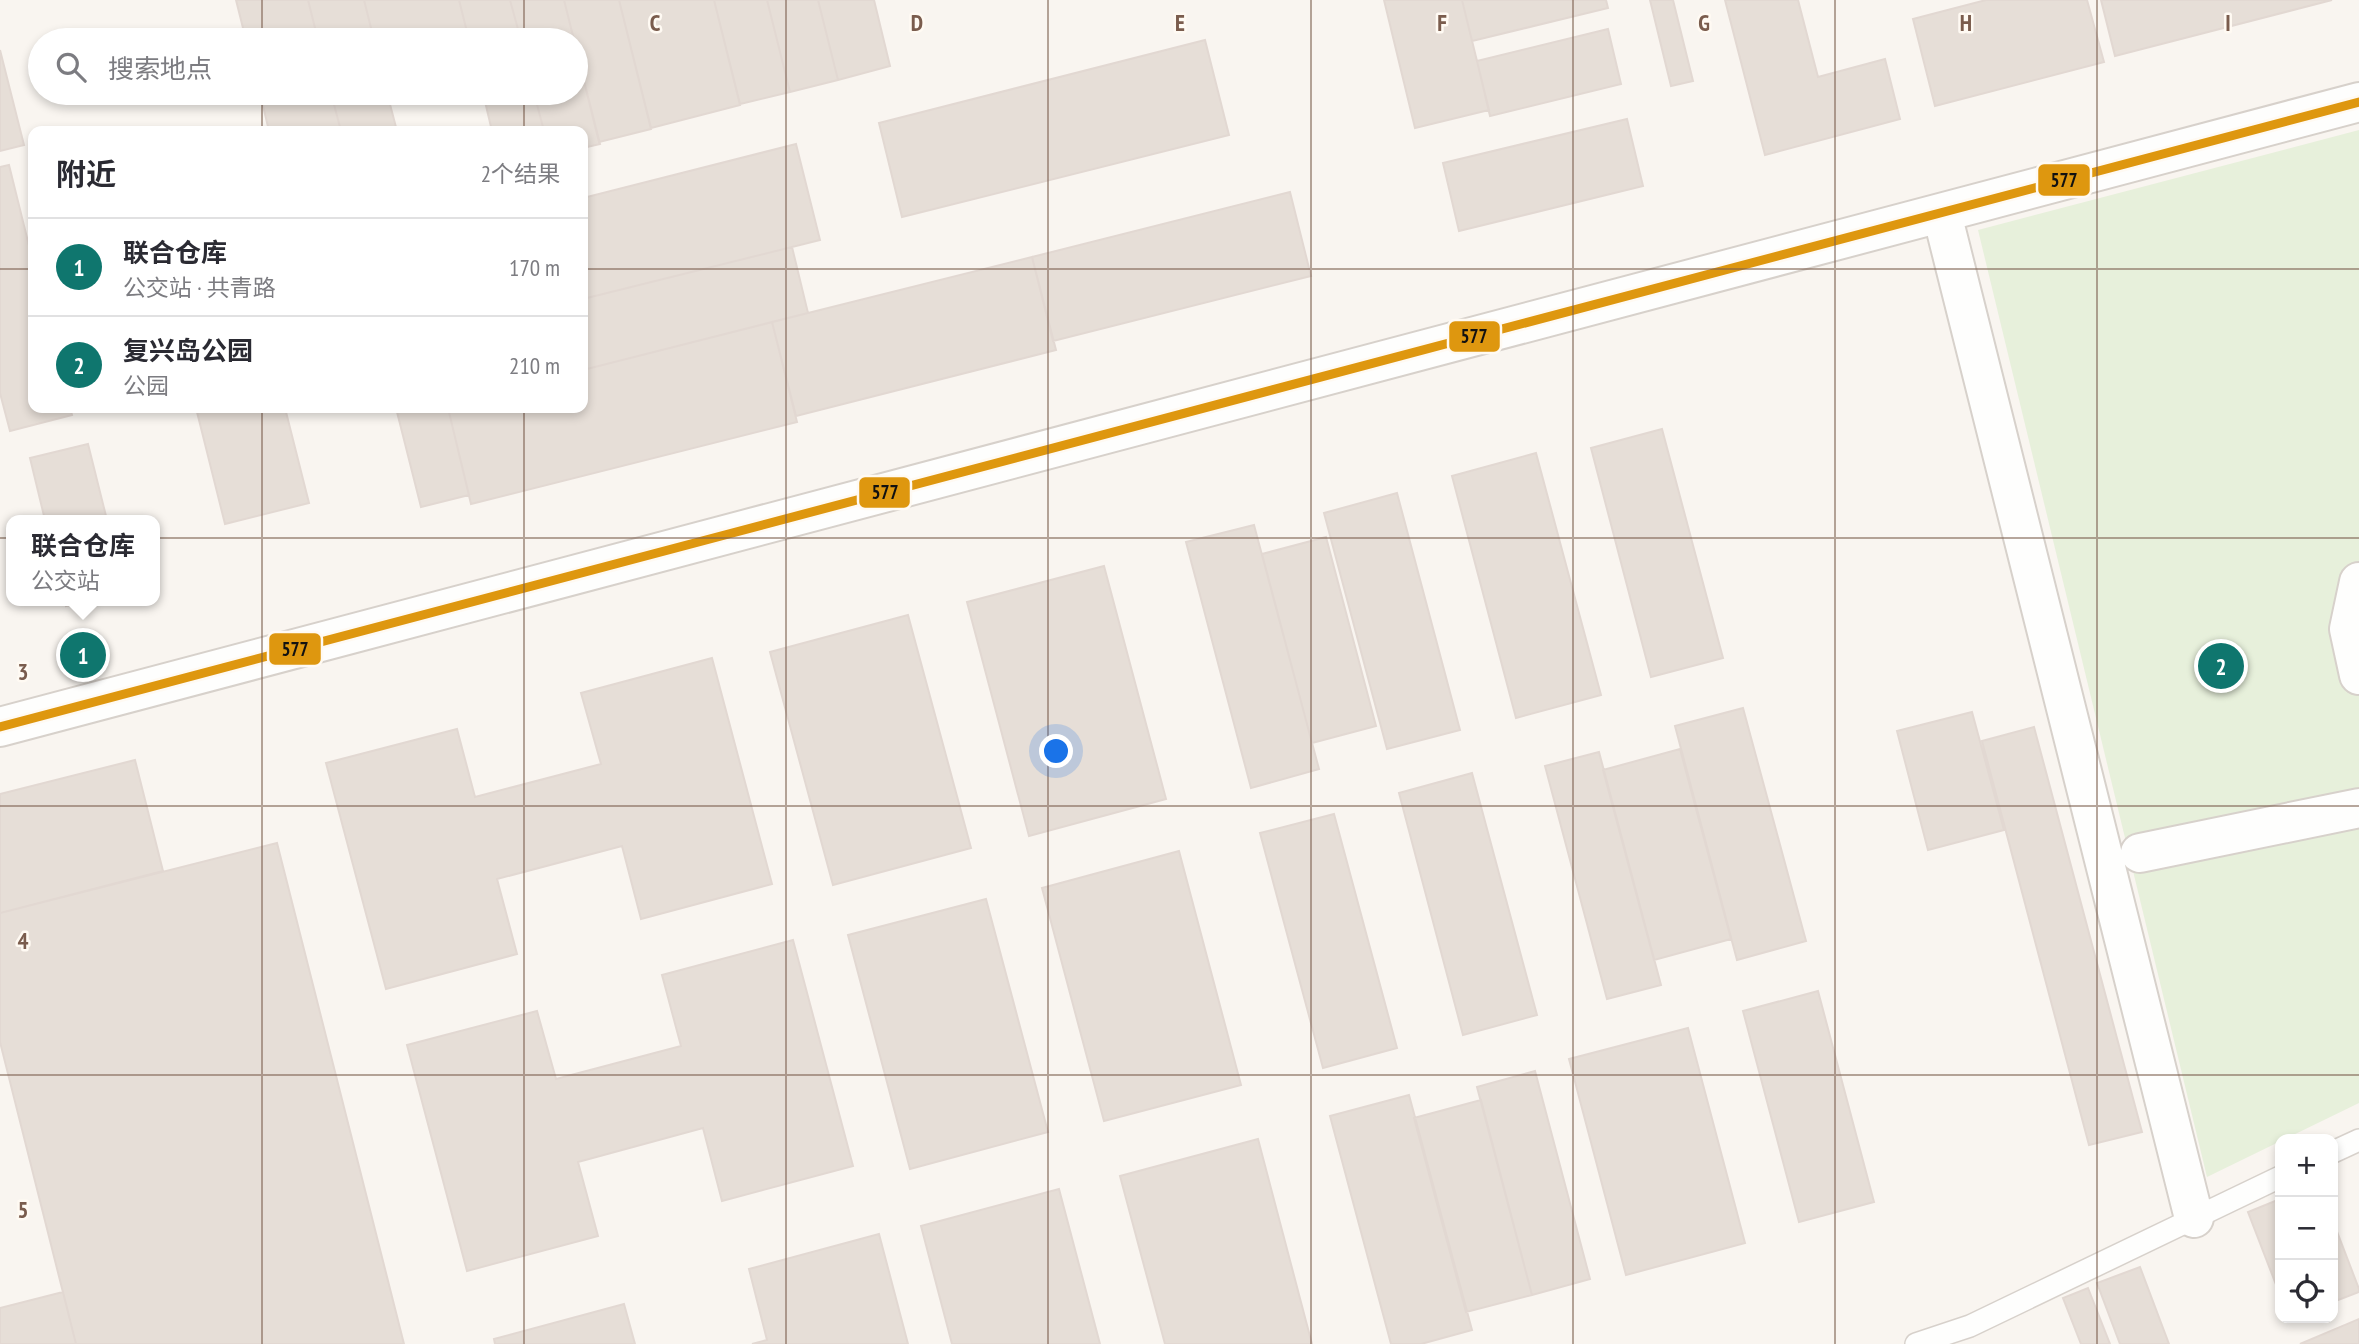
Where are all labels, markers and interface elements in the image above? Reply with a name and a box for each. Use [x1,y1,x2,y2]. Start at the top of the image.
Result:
text: C [650,8,661,37]
text: D [911,8,923,37]
text: E [1175,8,1185,37]
text: F [1437,8,1447,37]
text: G [1698,8,1710,37]
text: H [1960,8,1972,37]
text: I [2225,8,2231,37]
search box [28,28,588,105]
icon: search [52,48,90,86]
text: 搜索地点 [108,52,212,85]
text: 附近 [56,154,116,193]
text: 2个结果 [481,159,560,188]
line badge: 577 [2037,163,2091,197]
text: 577 [2050,168,2078,192]
text: 联合仓库 [123,236,227,269]
text: 1 [74,253,85,282]
text: 170 m [509,253,560,282]
text: 公交站 · 共青路 [123,273,276,302]
line badge: 577 [1448,320,1501,353]
text: 577 [1460,324,1488,348]
text: 复兴岛公园 [123,334,253,367]
text: 2 [74,351,85,380]
text: 210 m [509,351,560,380]
text: 公园 [123,371,169,400]
line badge: 577 [858,476,911,509]
text: 577 [871,480,899,504]
popup [6,515,160,606]
text: 联合仓库 [31,529,135,562]
text: 公交站 [31,566,100,595]
pin: 1 [60,629,106,681]
line badge: 577 [268,632,322,666]
text: 577 [281,637,309,661]
pin: 2 [2198,640,2244,692]
text: 3 [18,657,29,686]
your location [1039,734,1073,768]
text: 4 [18,926,29,955]
map controls [2275,1134,2338,1323]
button: + [2275,1134,2338,1197]
text: 5 [18,1195,29,1224]
button: − [2275,1197,2338,1260]
button: locate [2275,1260,2338,1323]

